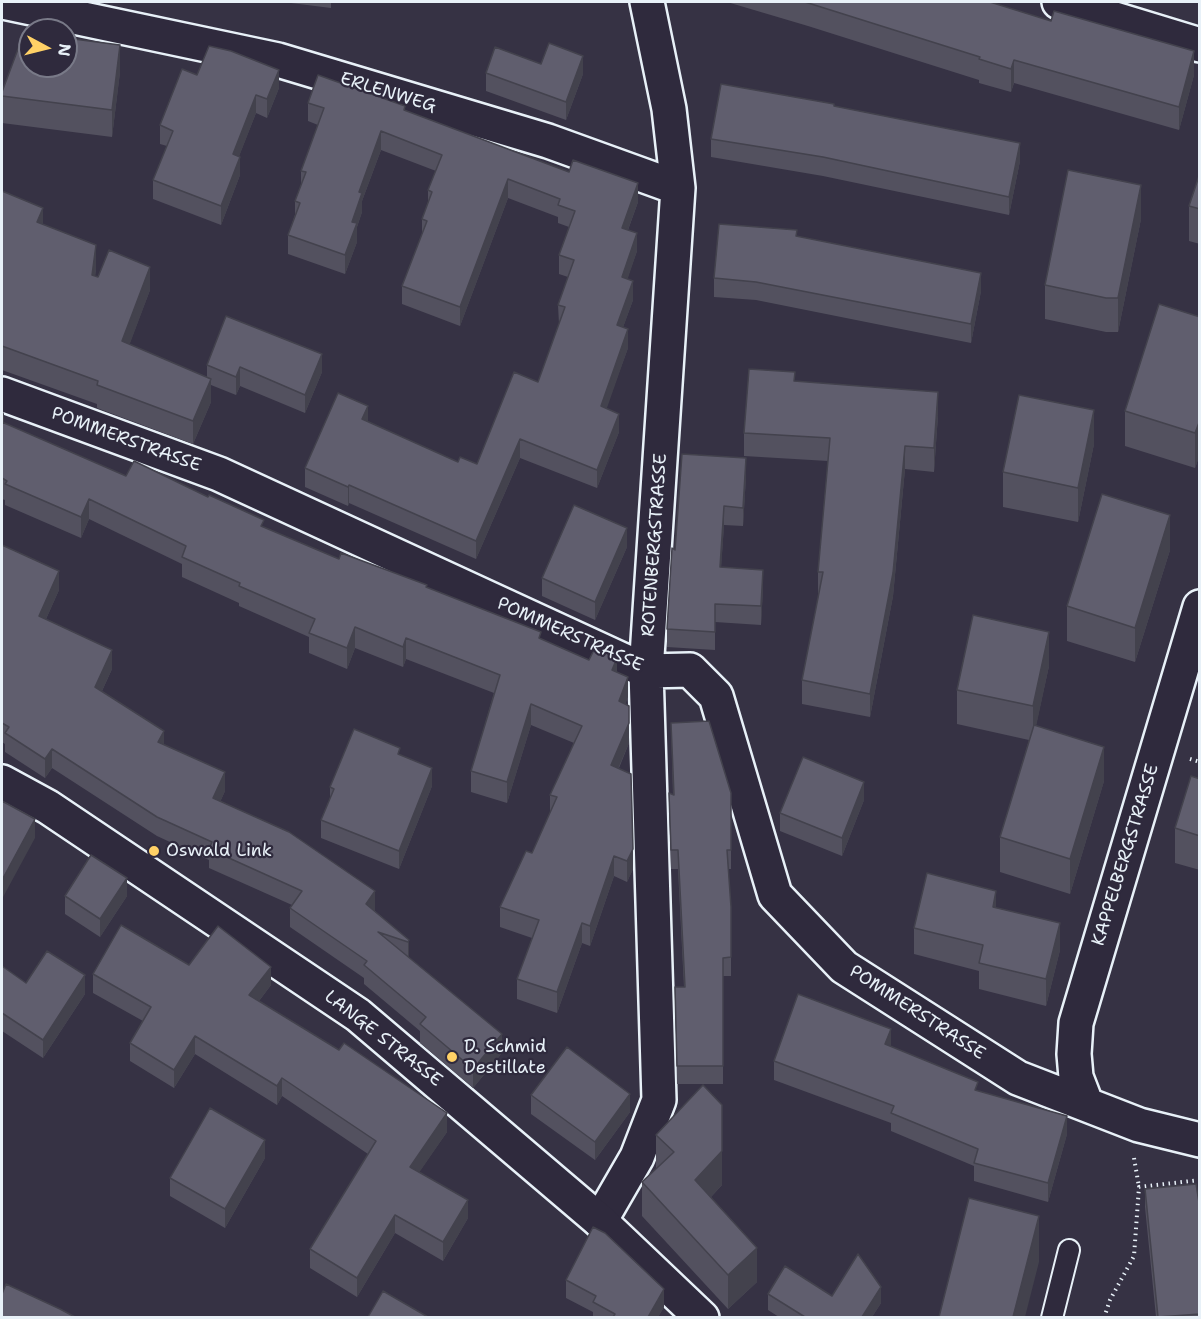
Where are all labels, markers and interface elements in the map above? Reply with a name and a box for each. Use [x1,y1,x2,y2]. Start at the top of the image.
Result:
north arrow [18,18,78,78]
text: N [53,42,76,58]
street label: ERLENWEG [338,68,438,118]
street label: POMMERSTRASSE [48,403,204,477]
street label: ROTENBERGSTRASSE [638,453,672,637]
street label: POMMERSTRASSE [494,593,646,677]
street label: KAPPELBERGSTRASSE [1088,761,1164,949]
place label: Oswald Link [166,840,272,862]
marker: Oswald Link [147,844,161,858]
street label: POMMERSTRASSE [845,961,989,1065]
street label: LANGE STRASSE [320,986,446,1092]
place label: D. Schmid Destillate [464,1036,546,1078]
marker: D. Schmid Destillate [445,1050,459,1064]

